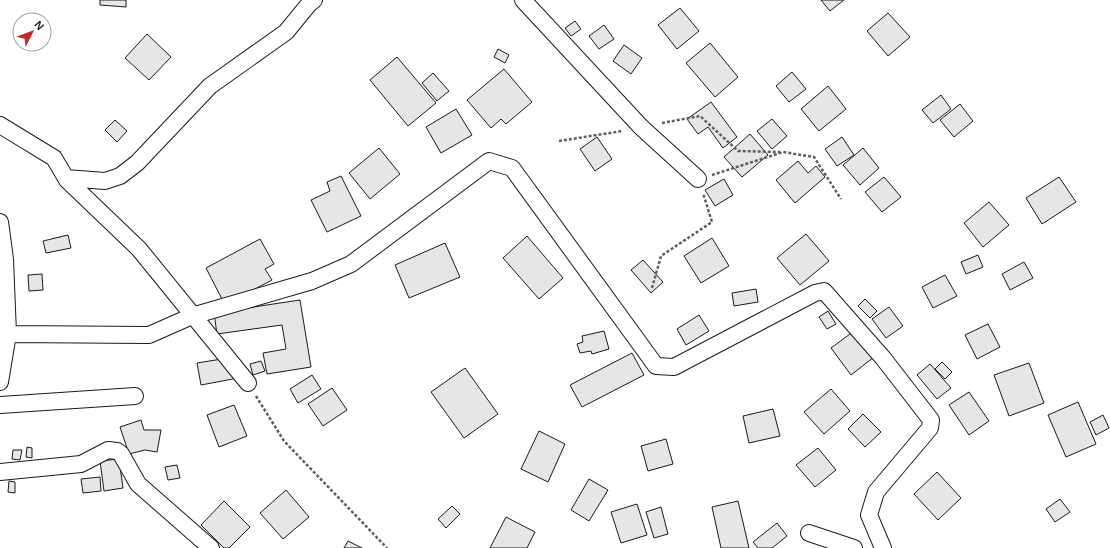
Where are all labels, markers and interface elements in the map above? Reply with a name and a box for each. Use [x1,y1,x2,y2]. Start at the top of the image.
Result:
north arrow [12,12,52,52]
text: N [32,18,47,32]

